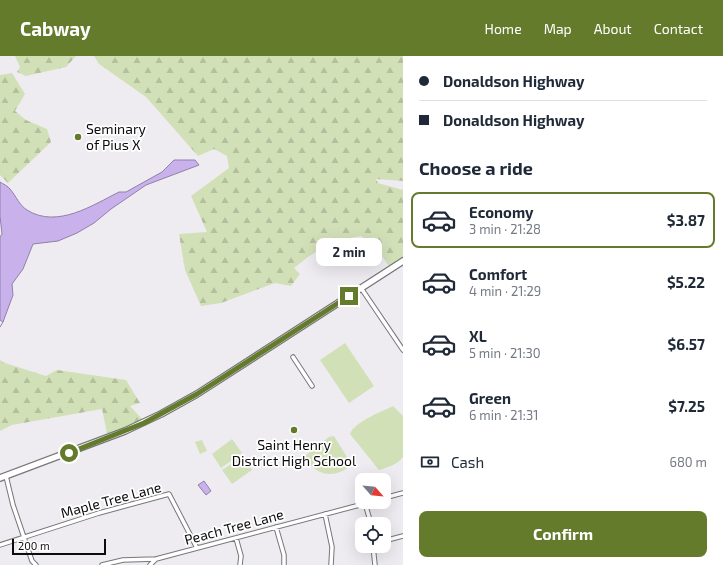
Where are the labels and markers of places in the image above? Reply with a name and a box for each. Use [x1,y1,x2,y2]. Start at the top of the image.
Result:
place label: Seminary of Pius X [86,120,147,153]
marker: Seminary of Pius X [73,132,83,142]
marker: Saint Henry District High School [289,425,299,435]
place label: Saint Henry District High School [232,436,357,469]

